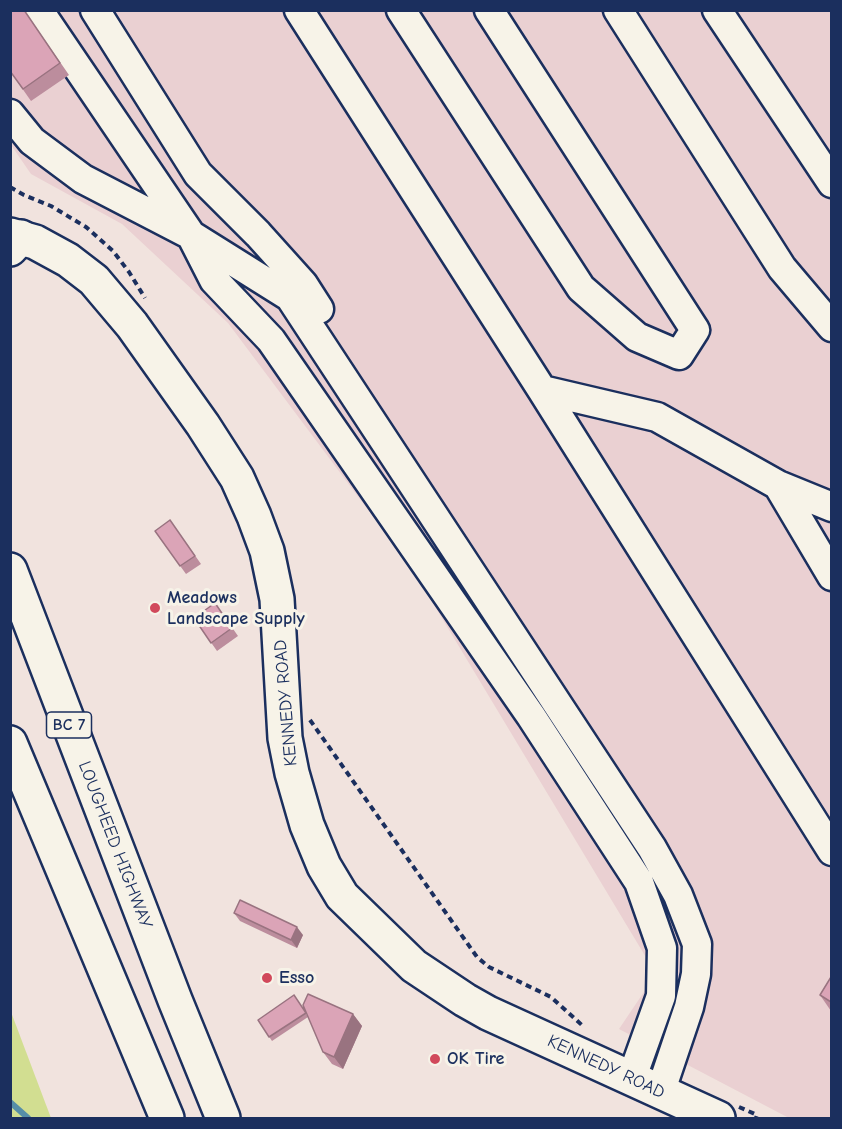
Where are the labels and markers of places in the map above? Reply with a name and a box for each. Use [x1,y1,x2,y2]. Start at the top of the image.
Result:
place label: Meadows Landscape Supply [167,587,305,630]
marker: Meadows Landscape Supply [148,601,162,615]
place label: Esso [279,967,314,989]
marker: Esso [260,971,274,985]
place label: OK Tire [447,1048,504,1070]
marker: OK Tire [428,1052,442,1066]

